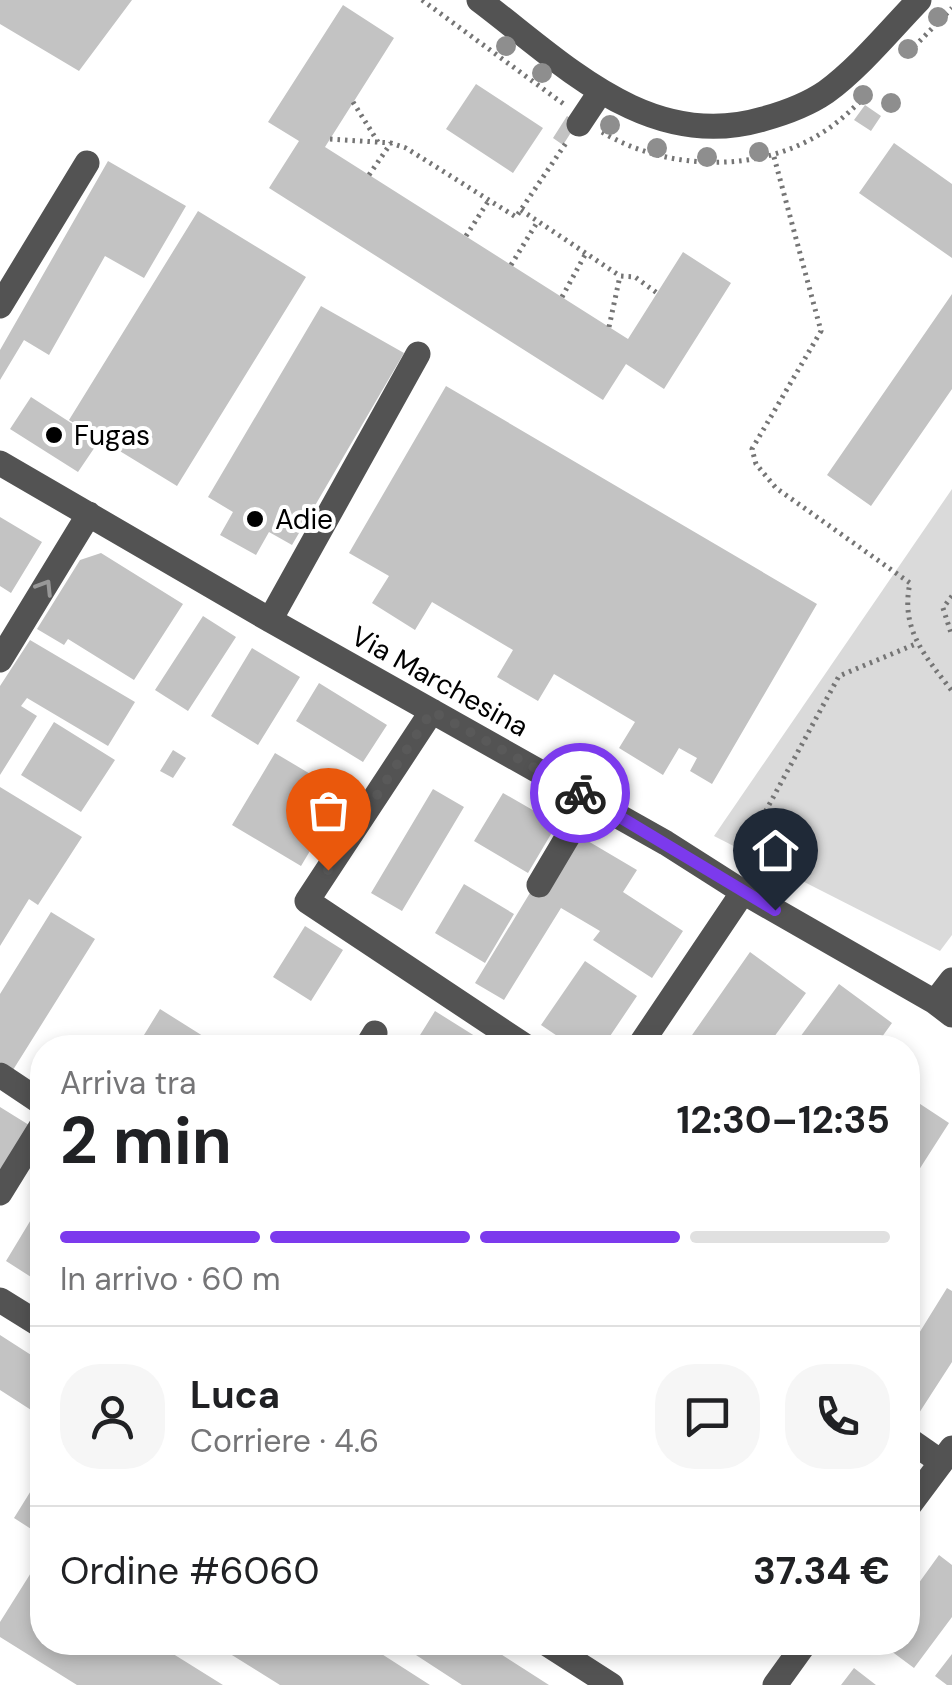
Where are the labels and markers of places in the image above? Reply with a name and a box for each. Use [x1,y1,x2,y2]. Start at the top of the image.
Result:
place label: Fugas [74,417,150,454]
marker: Fugas [43,424,65,446]
place label: Adie [275,501,333,538]
marker: Adie [244,508,266,530]
pin [286,768,371,871]
pin [733,808,818,911]

